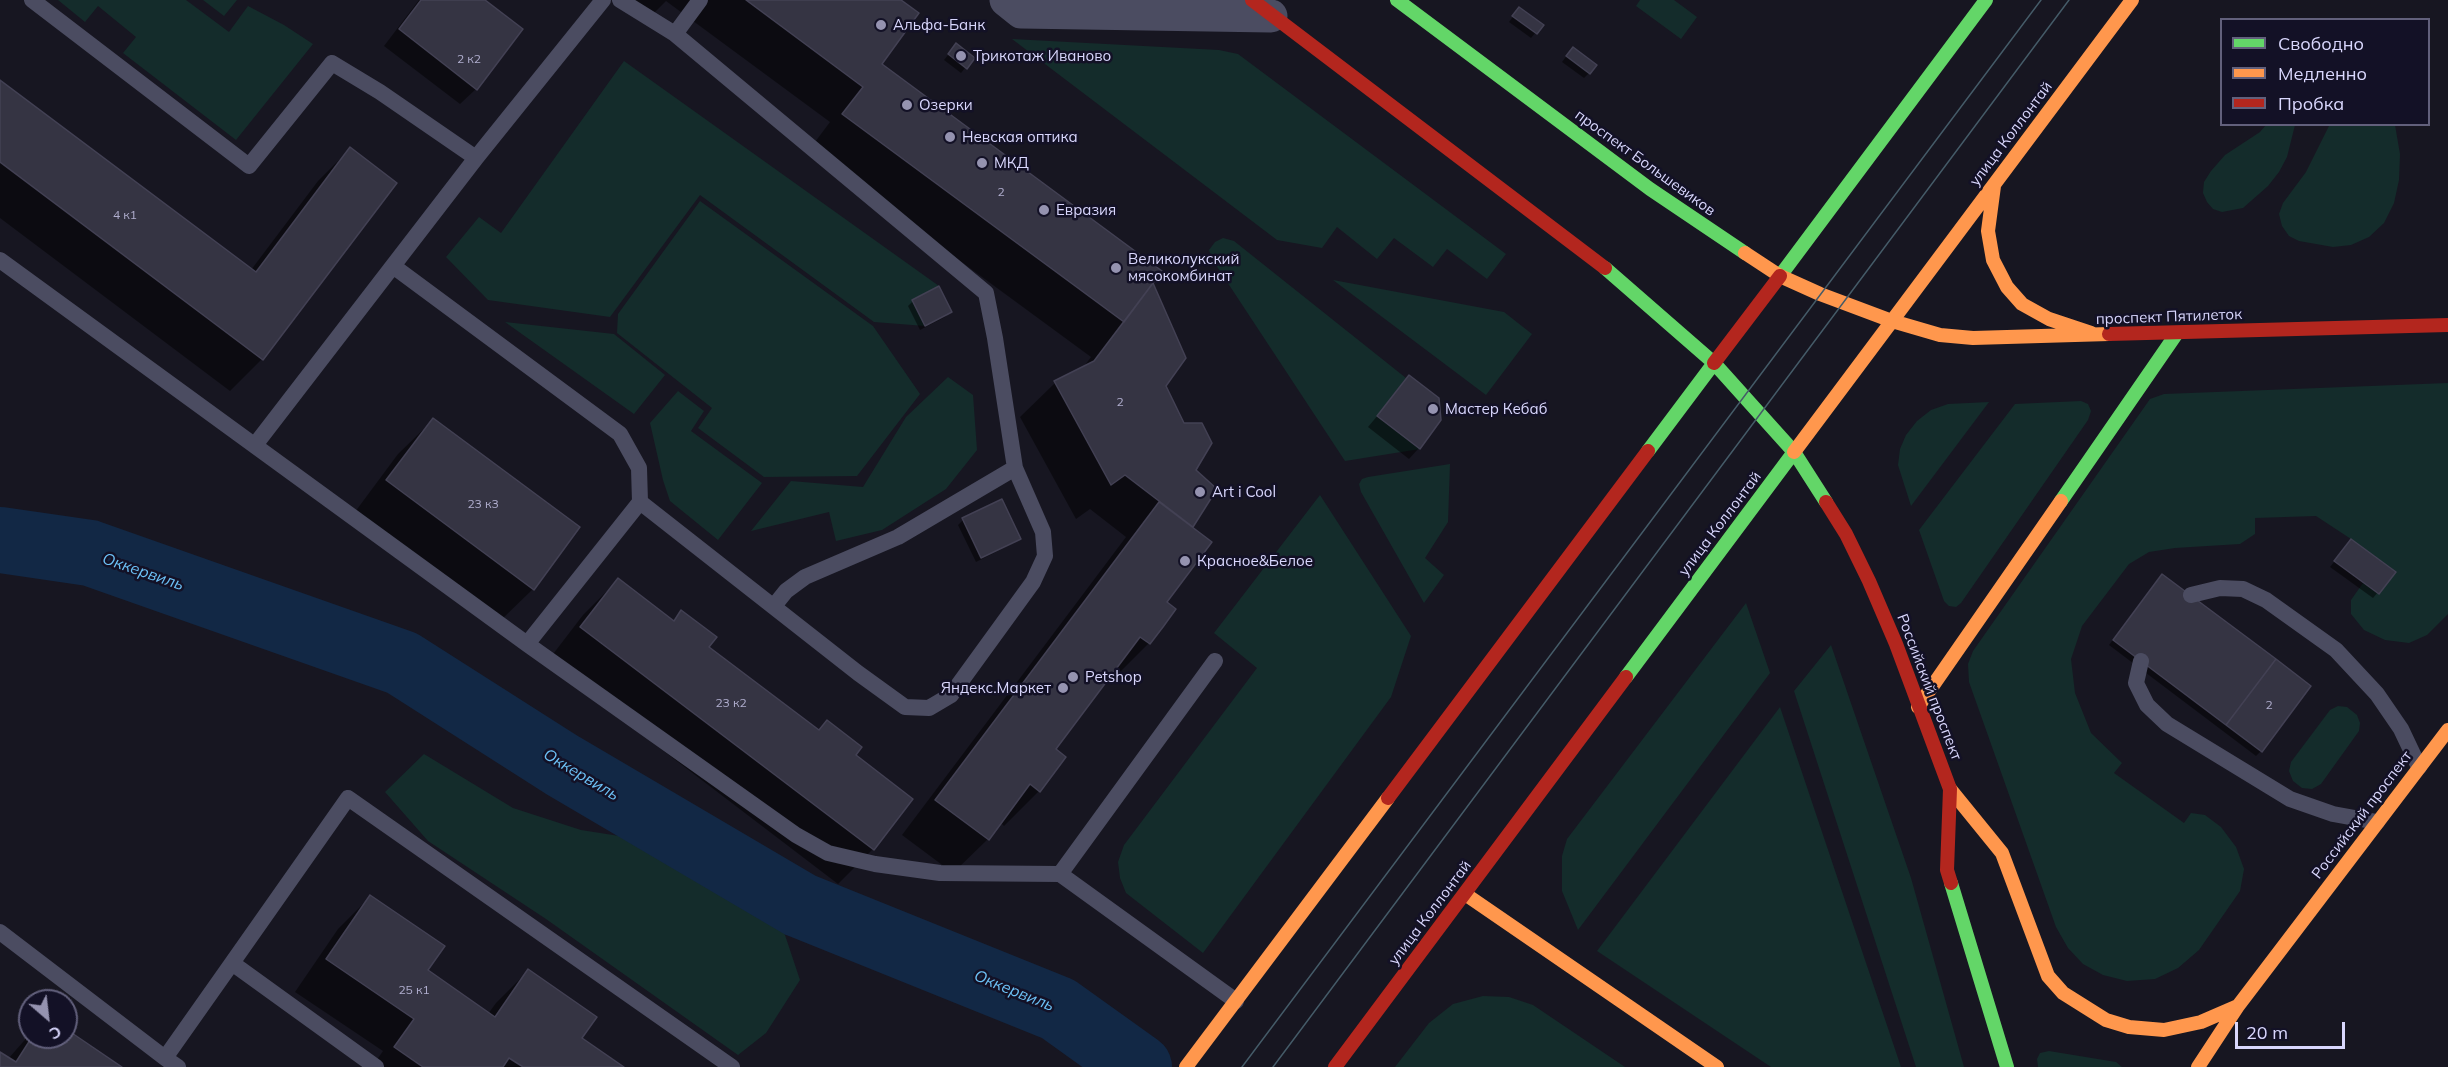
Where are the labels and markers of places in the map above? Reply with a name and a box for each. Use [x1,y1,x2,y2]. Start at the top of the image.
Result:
place label: Альфа-Банк [893,16,985,34]
marker: Альфа-Банк [874,18,888,32]
place label: Трикотаж Иваново [973,47,1111,65]
marker: Трикотаж Иваново [954,49,968,63]
place label: Озерки [919,96,973,114]
marker: Озерки [900,98,914,112]
place label: Невская оптика [962,128,1078,146]
marker: Невская оптика [943,130,957,144]
place label: МКД [994,154,1029,172]
marker: МКД [975,156,989,170]
place label: Евразия [1056,201,1116,219]
marker: Евразия [1037,203,1051,217]
place label: Великолукский мясокомбинат [1128,250,1239,285]
marker: Великолукский мясокомбинат [1109,261,1123,275]
place label: Мастер Кебаб [1445,400,1547,418]
marker: Мастер Кебаб [1426,402,1440,416]
place label: Art i Cool [1212,483,1276,501]
marker: Art i Cool [1193,485,1207,499]
place label: Красное&Белое [1197,552,1313,570]
marker: Красное&Белое [1178,554,1192,568]
place label: Petshop [1085,668,1142,686]
marker: Petshop [1066,670,1080,684]
place label: Яндекс.Маркет [941,679,1051,697]
marker: Яндекс.Маркет [1056,681,1070,695]

